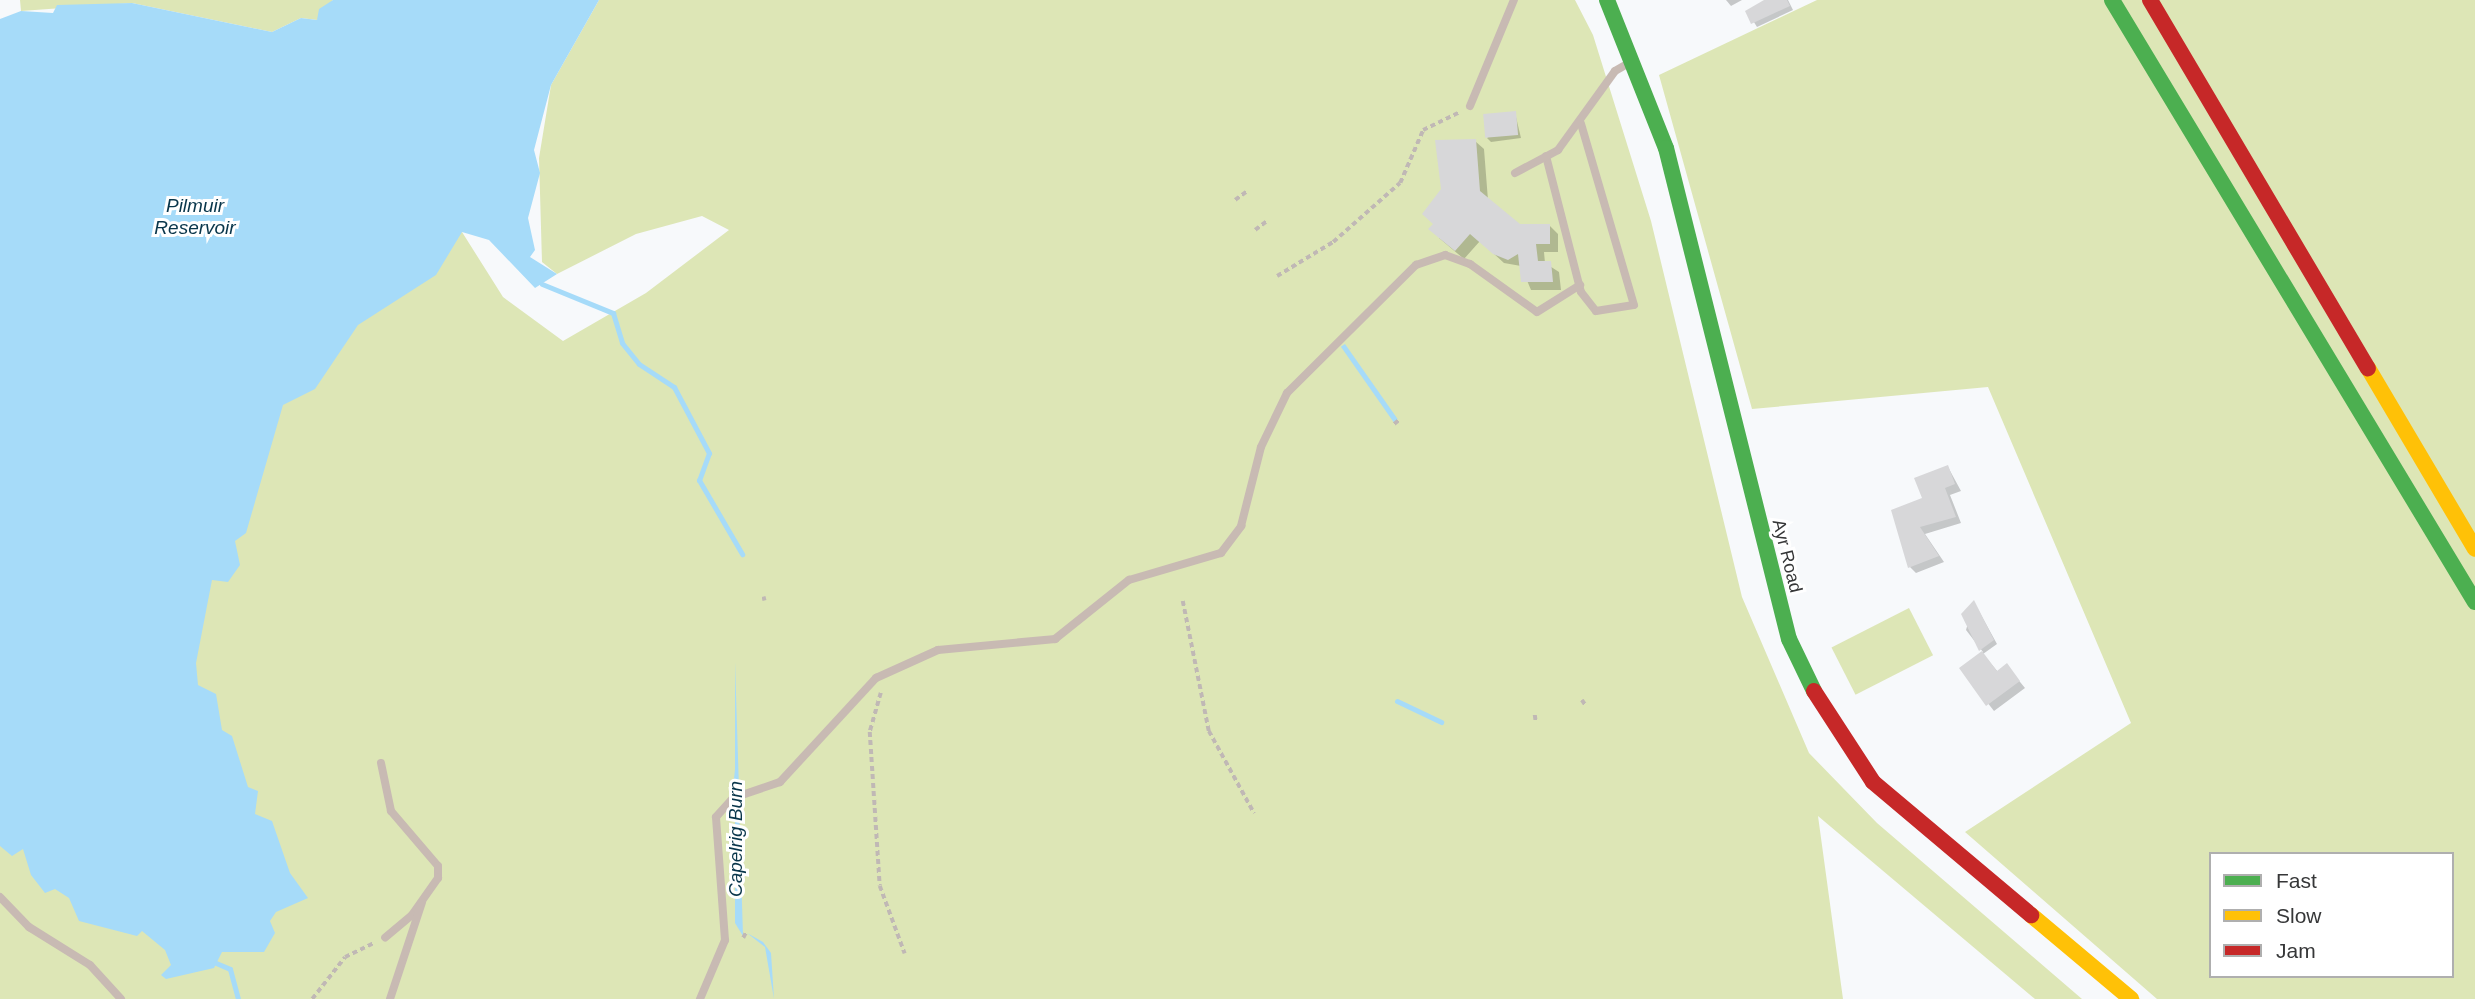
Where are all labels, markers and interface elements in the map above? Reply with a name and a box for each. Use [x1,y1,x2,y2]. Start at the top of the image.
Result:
water label: Pilmuir Reservoir [154,195,236,239]
street label: Ayr Road [1767,517,1807,595]
water label: Capelrig Burn [725,781,747,897]
legend [2209,852,2454,978]
text: Fast [2276,869,2317,892]
text: Slow [2276,904,2322,927]
text: Jam [2276,939,2316,962]

